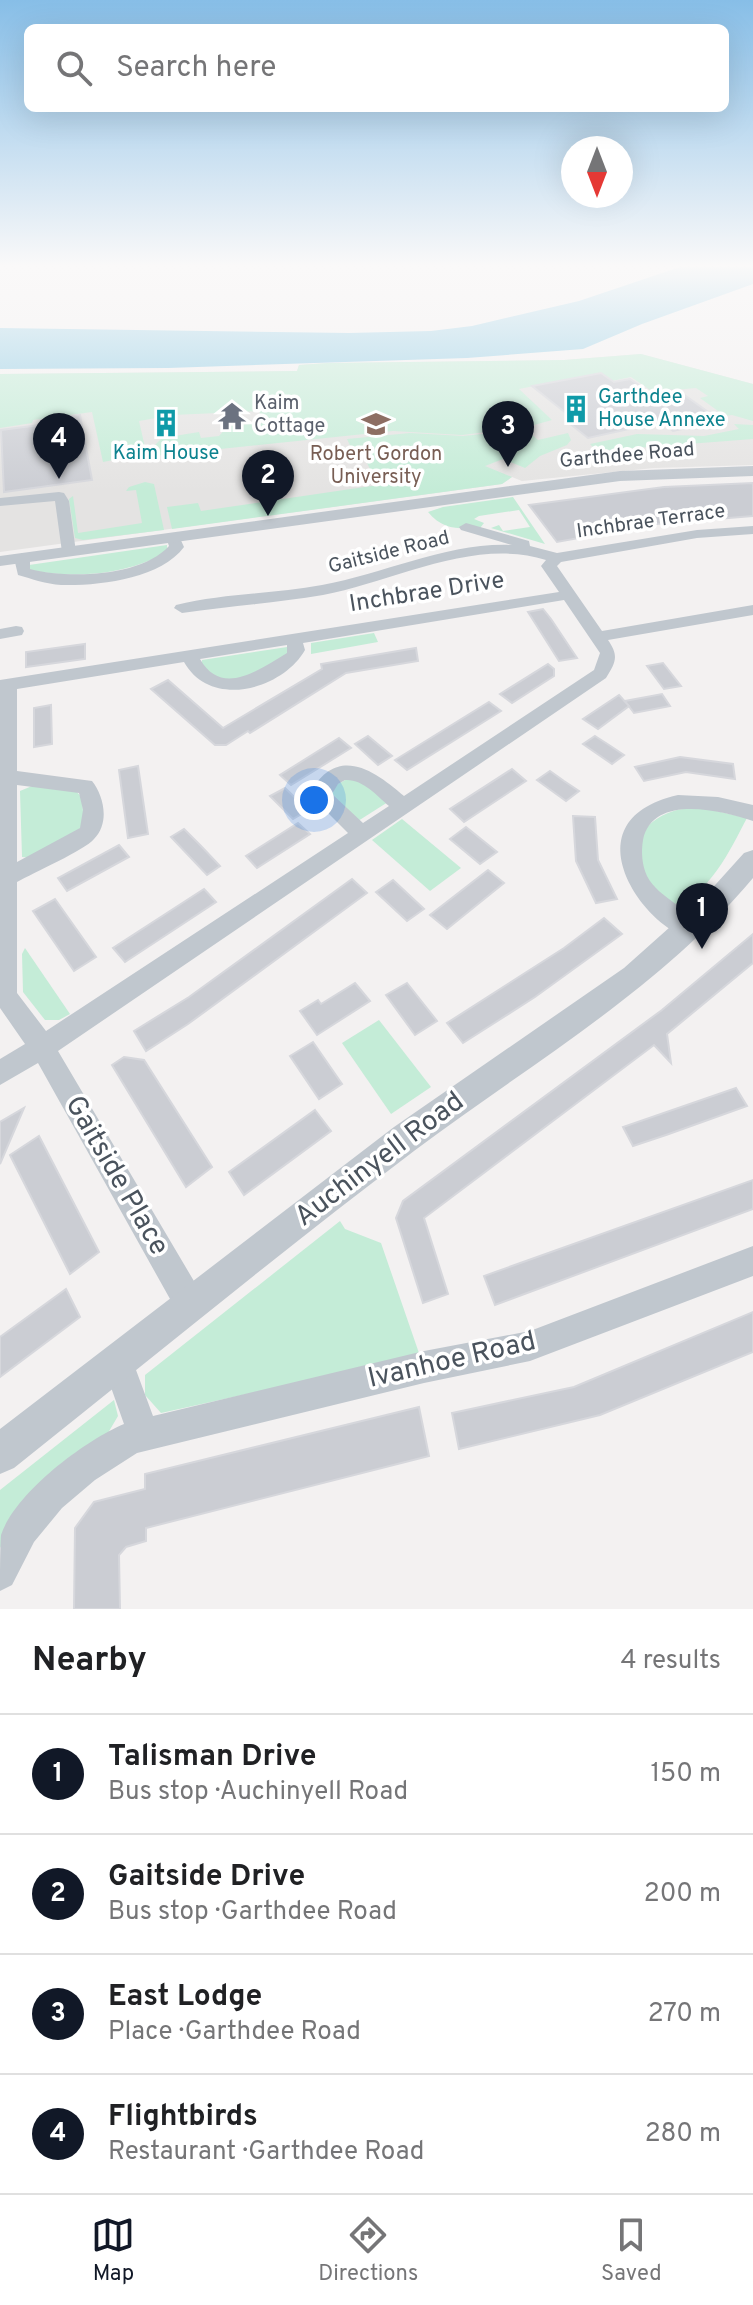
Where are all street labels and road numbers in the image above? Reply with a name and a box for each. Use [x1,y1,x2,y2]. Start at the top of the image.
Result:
street label: Garthdee Road [558,437,696,475]
street label: Inchbrae Terrace [575,499,727,545]
street label: Gaitside Road [326,525,452,581]
street label: Inchbrae Drive [347,566,507,620]
street label: Auchinyell Road [288,1085,472,1235]
street label: Gaitside Place [56,1090,176,1262]
street label: Ivanhoe Road [365,1324,539,1398]

